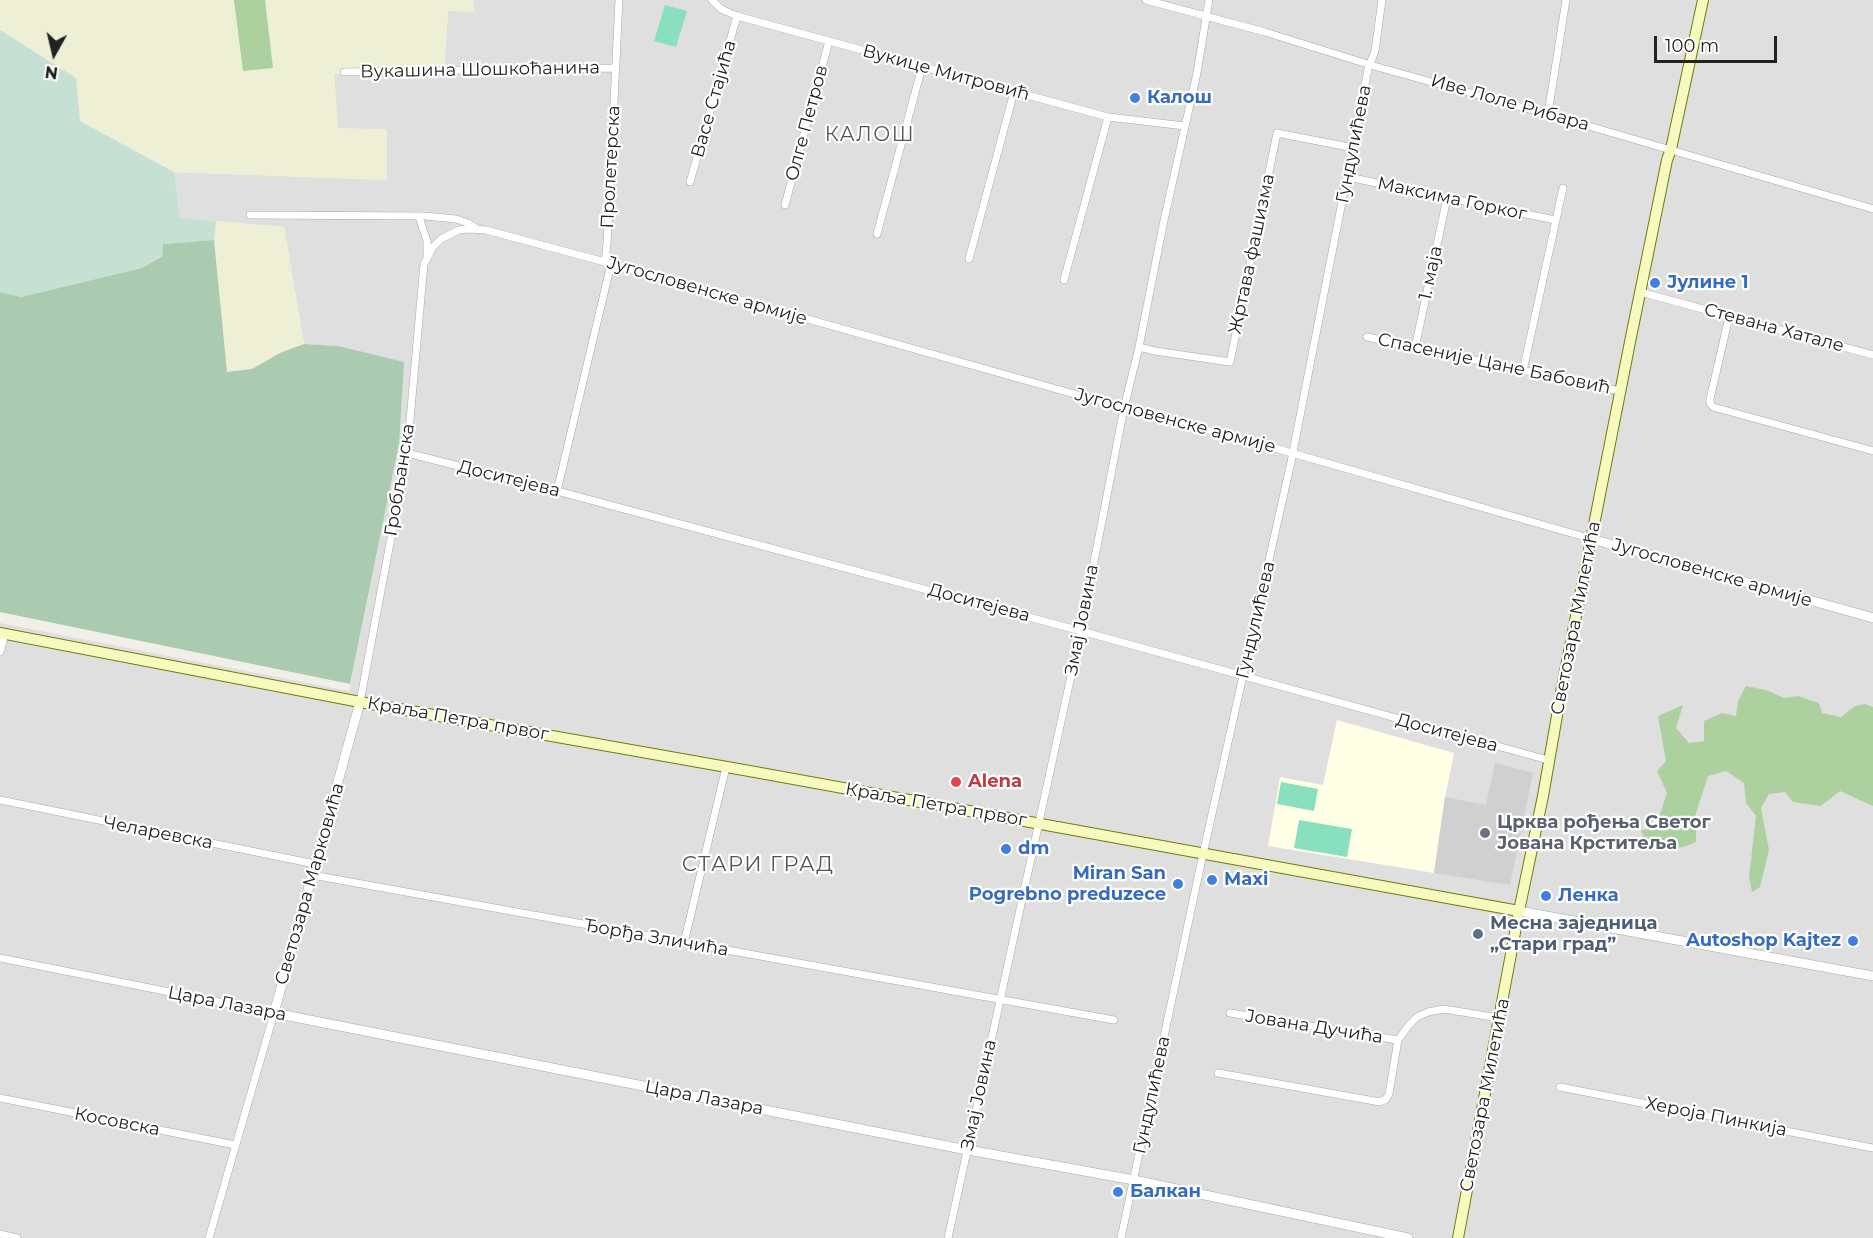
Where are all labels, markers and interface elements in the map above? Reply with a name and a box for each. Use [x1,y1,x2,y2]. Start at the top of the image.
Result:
north arrow [24,24,84,84]
scale bar [1657,24,1780,62]
text: 100 m [1665,35,1719,57]
street label: Васе Стајића [687,38,741,160]
street label: Вукице Митровић [860,40,1032,106]
street label: Вукашина Шошкоћанина [360,57,600,83]
text: N [44,62,59,83]
street label: Олге Петров [781,63,833,183]
street label: Иве Лоле Рибара [1428,70,1592,136]
street label: Гундулићева [1332,83,1376,205]
place label: Калош [1147,87,1212,109]
marker: Калош [1128,91,1142,105]
street label: Пролетерска [597,105,625,229]
district label: КАЛОШ [825,123,915,147]
street label: Жртава фашизма [1224,172,1280,336]
street label: Максима Горког [1375,173,1529,225]
street label: 1. маја [1415,244,1447,302]
street label: Југословенске армије [604,252,810,330]
place label: Јулине 1 [1667,272,1749,294]
marker: Јулине 1 [1648,276,1662,290]
street label: Стевана Хатале [1702,299,1846,357]
street label: Спасеније Цане Бабовић [1376,329,1612,399]
street label: Југословенске армије [1072,384,1278,458]
street label: Гробљанска [380,422,420,538]
street label: Доситејева [456,456,562,502]
street label: Светозара Милетића [1547,519,1605,717]
street label: Југословенске армије [1609,534,1815,612]
street label: Гундулићева [1232,559,1280,681]
street label: Змај Јовина [1061,563,1103,677]
street label: Доситејева [926,579,1032,627]
street label: Краља Петра првог [366,692,550,746]
street label: Доситејева [1394,709,1500,757]
place label: Alena [968,771,1022,793]
marker: Alena [949,775,963,789]
street label: Краља Петра првог [844,778,1028,832]
street label: Светозара Марковића [271,780,349,988]
street label: Челаревска [101,812,215,854]
place label: Црква рођења Светог Јована Крститеља [1497,812,1711,854]
marker: Црква рођења Светог Јована Крститеља [1478,826,1492,840]
place label: dm [1018,838,1049,860]
marker: dm [999,842,1013,856]
district label: СТАРИ ГРАД [682,852,834,878]
place label: Miran San Pogrebno preduzece [969,863,1166,906]
place label: Maxi [1224,869,1268,891]
marker: Maxi [1205,873,1219,887]
marker: Miran San Pogrebno preduzece [1171,877,1185,891]
place label: Ленка [1558,885,1619,907]
marker: Ленка [1539,889,1553,903]
place label: Месна заједница „Стари град” [1490,913,1657,956]
street label: Ђорђа Зличића [582,915,730,961]
marker: Месна заједница „Стари град” [1471,927,1485,941]
place label: Autoshop Kajtez [1686,930,1841,952]
marker: Autoshop Kajtez [1846,934,1860,948]
street label: Цара Лазара [166,982,288,1026]
street label: Светозара Милетића [1456,996,1514,1194]
street label: Јована Дучића [1244,1005,1384,1049]
street label: Гундулићева [1129,1034,1175,1156]
street label: Змај Јовина [957,1038,1001,1152]
street label: Цара Лазара [643,1076,765,1120]
street label: Хероја Пинкија [1643,1093,1789,1141]
street label: Косовска [72,1103,162,1141]
place label: Балкан [1130,1181,1201,1203]
marker: Балкан [1111,1185,1125,1199]

